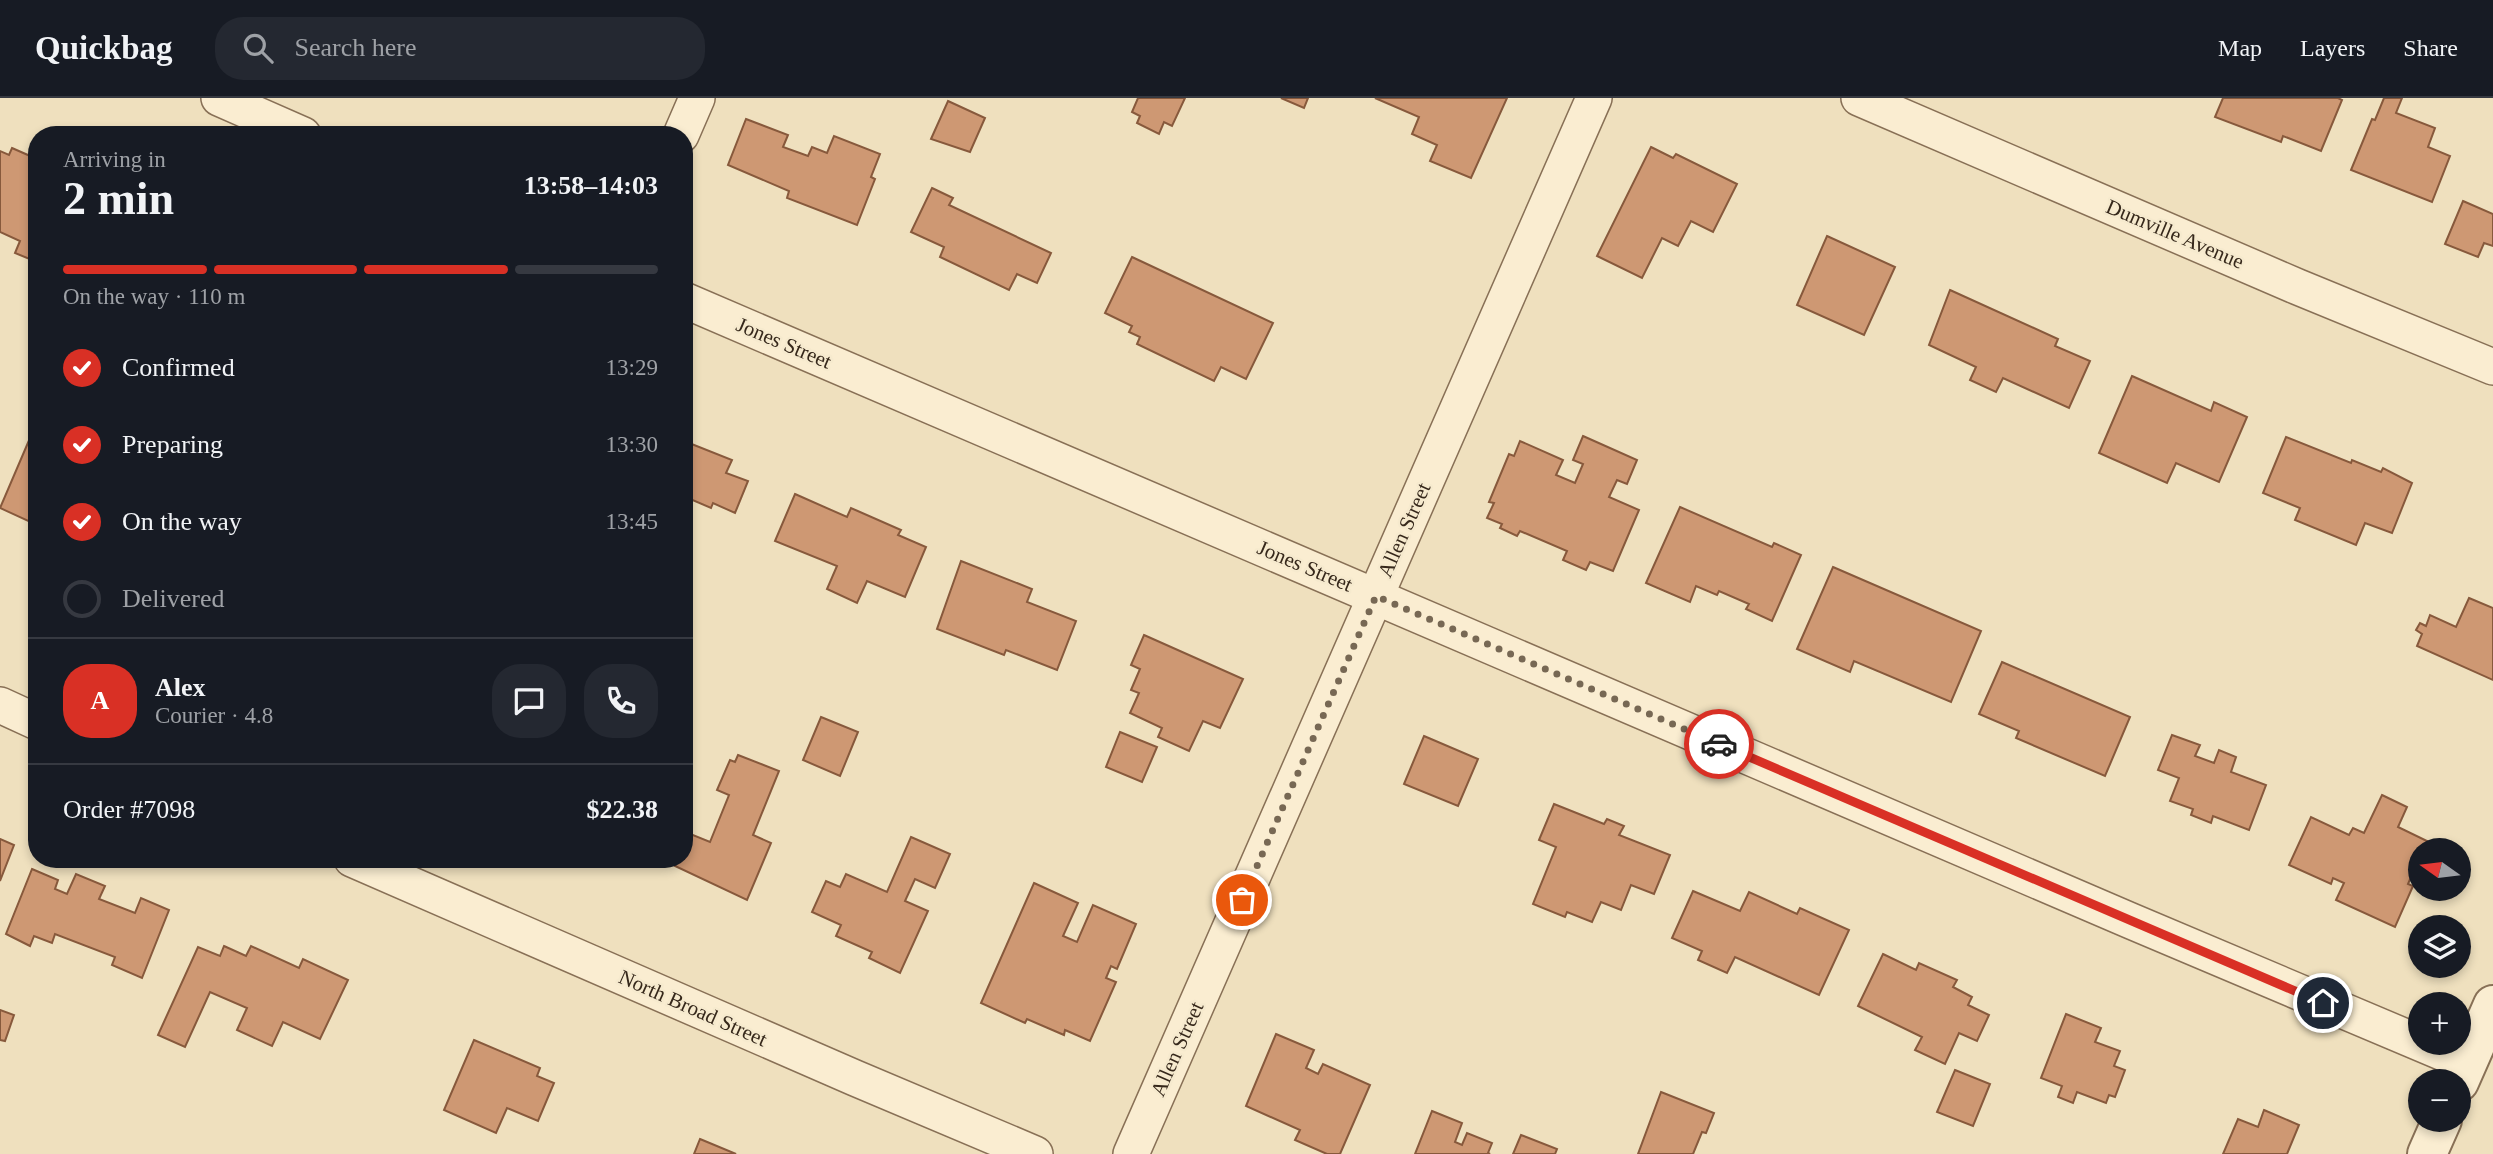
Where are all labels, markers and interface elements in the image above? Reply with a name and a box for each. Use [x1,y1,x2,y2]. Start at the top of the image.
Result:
search box [215,17,705,80]
icon: search [239,29,277,67]
text: Quickbag [35,30,173,66]
text: Search here [295,33,417,62]
text: Map [2218,35,2262,61]
text: Layers [2300,35,2365,61]
text: Share [2403,35,2458,61]
text: Arriving in [63,147,166,172]
text: 13:58–14:03 [524,171,658,200]
text: 2 min [63,173,174,224]
street label: Dumville Avenue [2103,194,2247,274]
text: On the way · 110 m [63,284,245,309]
street label: Jones Street [733,312,835,374]
icon: check [63,349,101,387]
text: Confirmed [122,353,235,382]
text: 13:29 [606,355,658,380]
icon: check [63,426,101,464]
text: Preparing [122,430,223,459]
text: 13:30 [606,432,658,457]
street label: Allen Street [1373,479,1436,581]
icon: check [63,503,101,541]
text: On the way [122,507,242,536]
text: 13:45 [606,509,658,534]
street label: Jones Street [1254,535,1356,597]
text: Delivered [122,584,225,613]
button: chat [492,664,566,738]
button: phone [584,664,658,738]
text: Alex [155,673,206,702]
text: A [91,686,109,715]
text: Courier · 4.8 [155,703,273,728]
courier [1684,709,1754,779]
icon: car [1700,725,1738,763]
text: Order #7098 [63,795,195,824]
text: $22.38 [587,795,658,824]
north arrow [2408,838,2471,901]
map controls [2408,838,2471,1132]
pin [1212,870,1272,930]
icon: bag [1223,881,1261,919]
button: layers [2408,915,2471,978]
street label: North Broad Street [615,965,771,1052]
pin [2293,973,2353,1033]
icon: home [2304,984,2342,1022]
button: + [2408,992,2471,1055]
street label: Allen Street [1146,998,1209,1100]
button: − [2408,1069,2471,1132]

